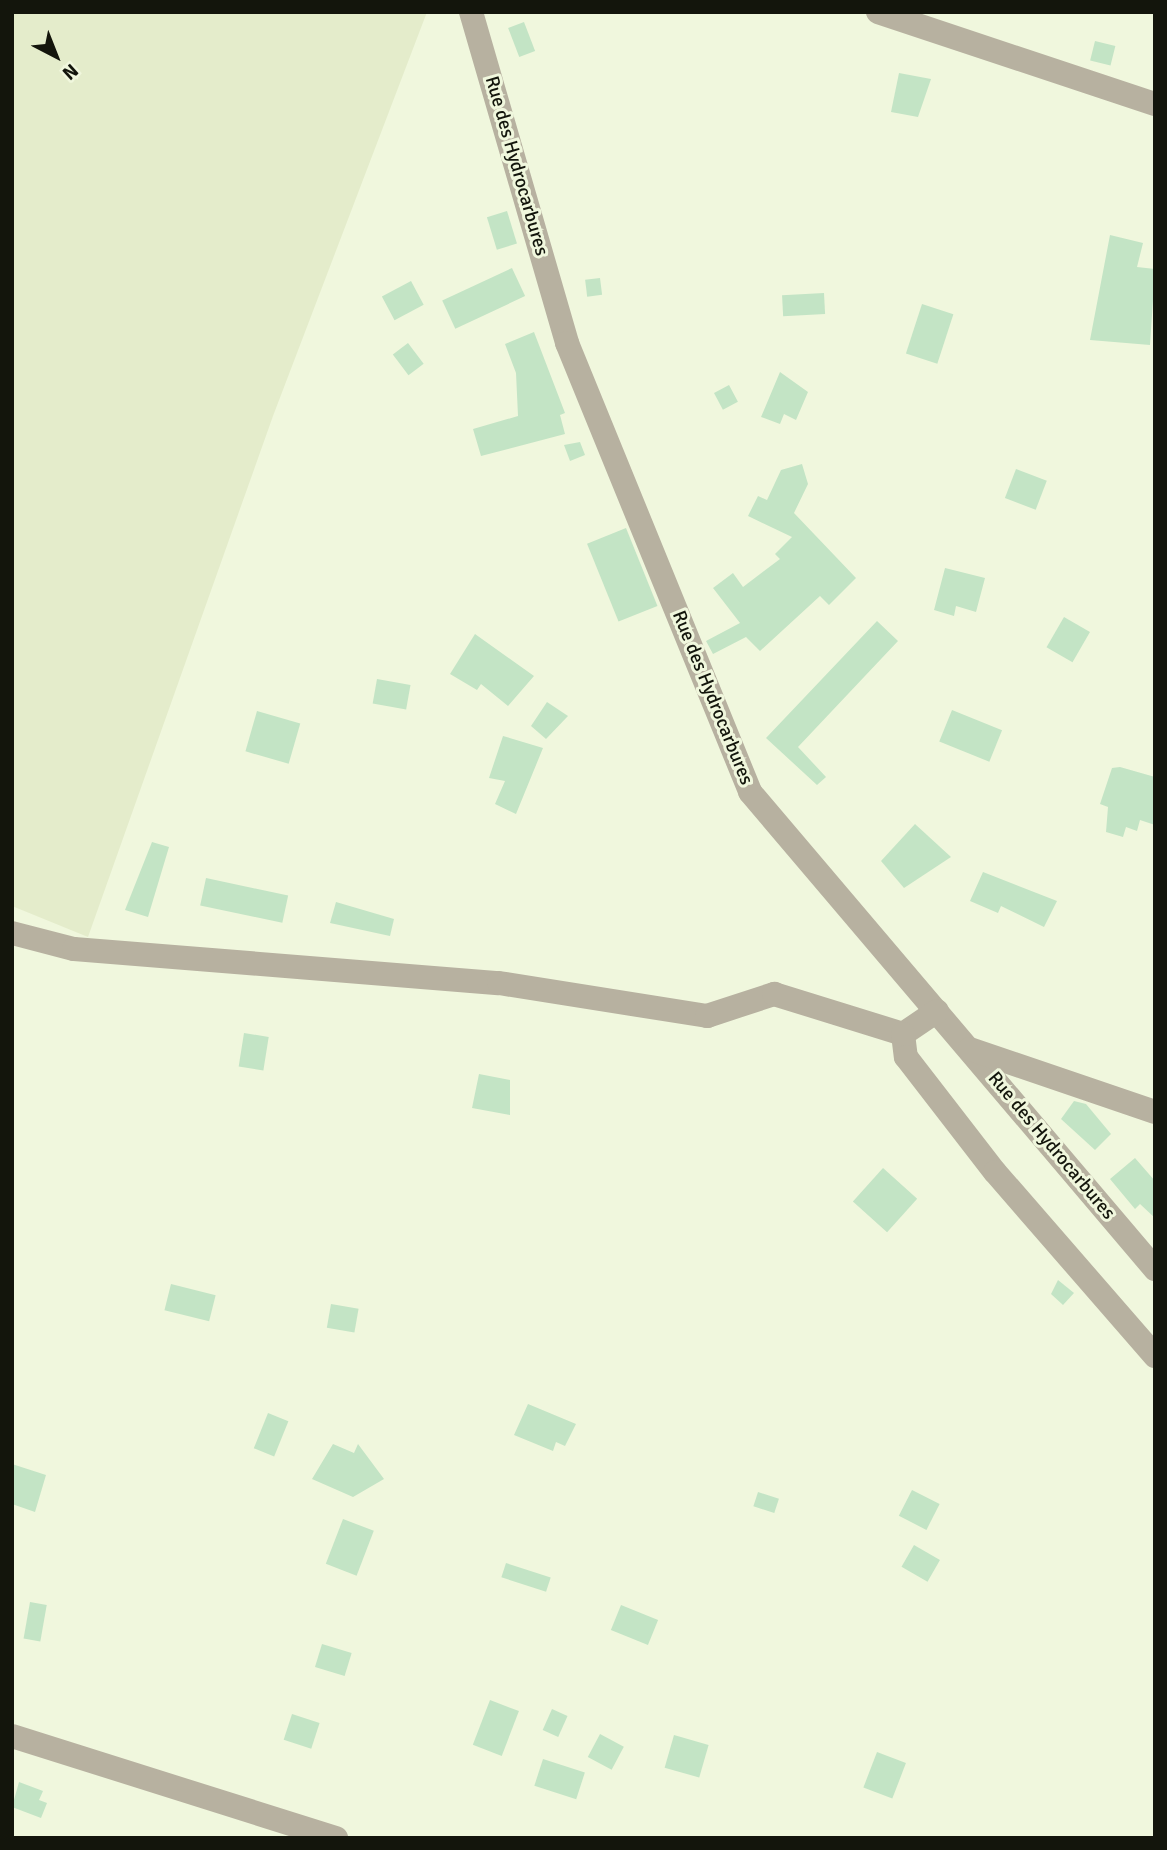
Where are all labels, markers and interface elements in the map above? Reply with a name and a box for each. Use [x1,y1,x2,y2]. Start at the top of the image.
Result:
north arrow [21,21,91,91]
text: N [57,58,83,85]
street label: Rue des Hydrocarbures [479,74,553,258]
street label: Rue des Hydrocarbures [667,608,757,788]
street label: Rue des Hydrocarbures [983,1068,1119,1224]

